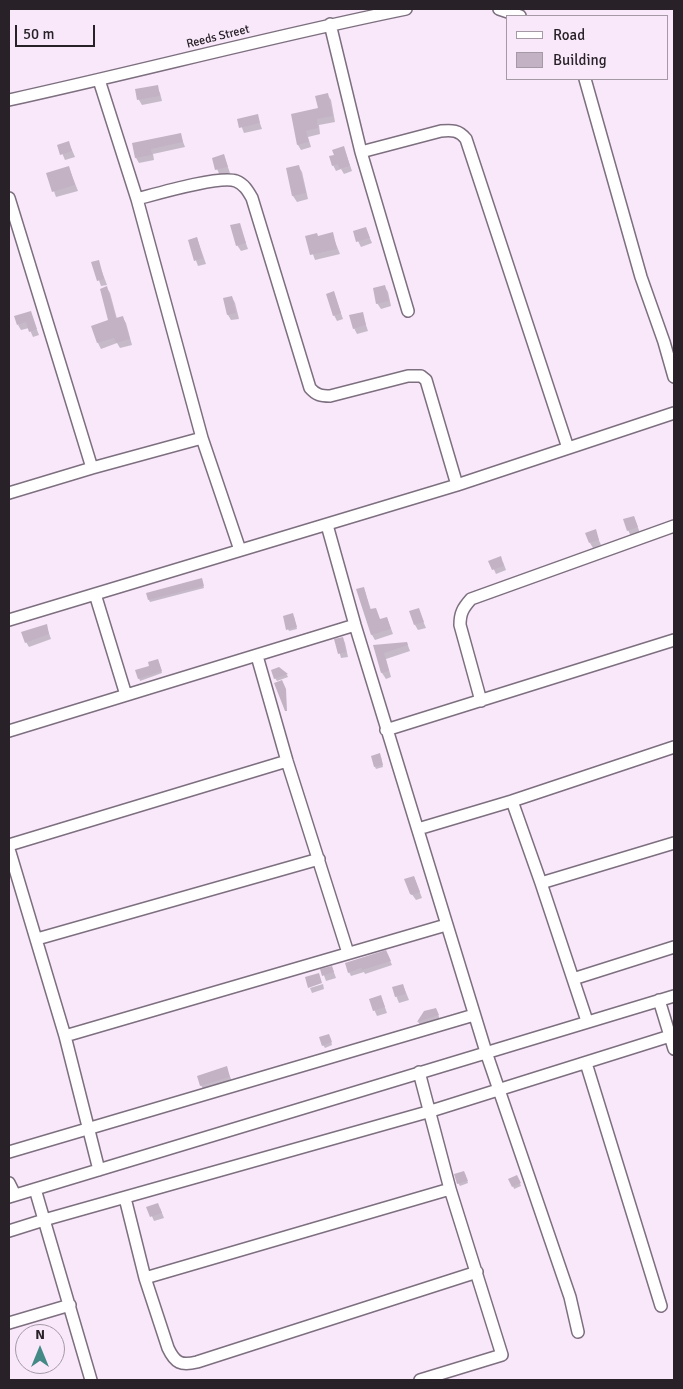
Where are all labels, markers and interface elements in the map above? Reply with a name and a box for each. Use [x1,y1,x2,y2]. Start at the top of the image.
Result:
scale bar [18,15,98,47]
legend [506,15,668,80]
street label: Reeds Street [185,22,251,52]
text: 50 m [23,25,54,43]
text: Road [553,26,585,44]
text: Building [553,51,607,69]
north arrow [15,1324,65,1374]
text: N [35,1326,45,1343]

